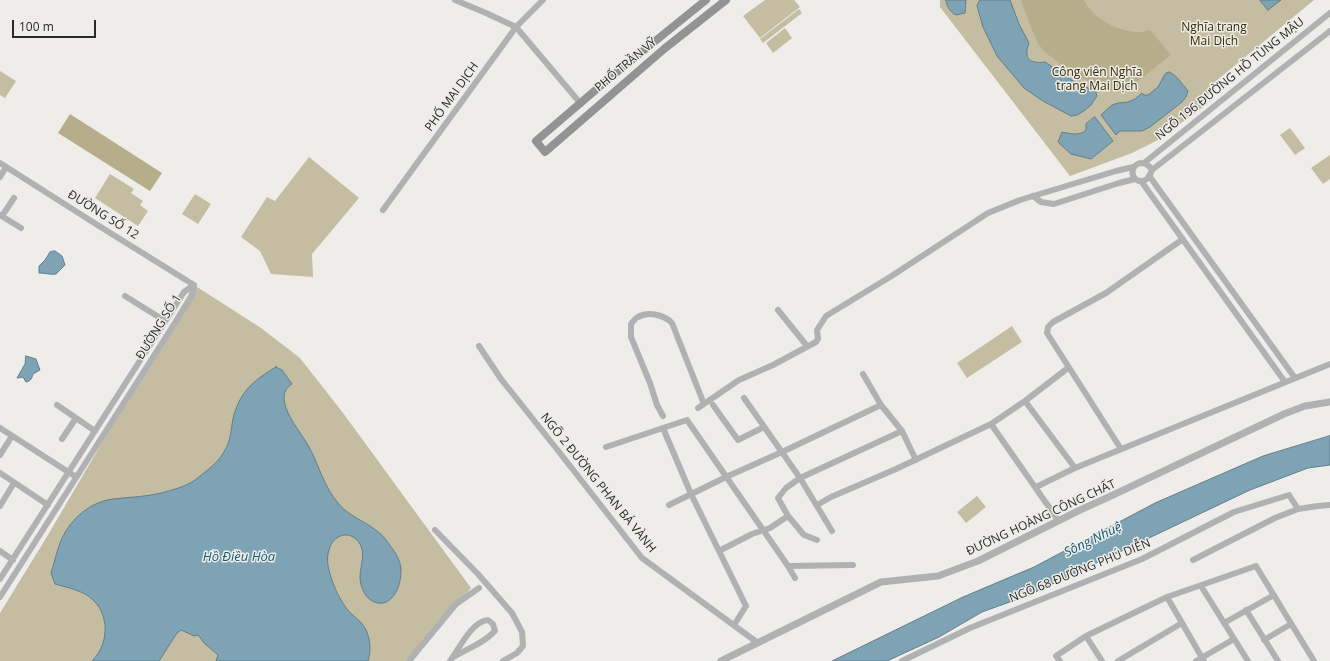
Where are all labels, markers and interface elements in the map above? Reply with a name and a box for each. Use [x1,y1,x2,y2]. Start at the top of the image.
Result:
scale bar [14,12,98,38]
street label: NGÕ 196 ĐƯỜNG HỒ TÙNG MẬU [1153,15,1307,143]
text: 100 m [19,18,54,35]
park label: Nghĩa trang Mai Dịch [1181,21,1247,49]
street label: PHỐ TRẦN VỸ [592,35,660,95]
street label: PHỐ MAI DỊCH [422,60,482,134]
park label: Công viên Nghĩa trang Mai Dịch [1052,66,1142,94]
street label: ĐƯỜNG SỐ 12 [65,187,141,243]
street label: ĐƯỜNG SỐ 1 [133,292,185,362]
street label: NGÕ 2 ĐƯỜNG PHAN BÁ VÀNH [537,410,659,556]
street label: ĐƯỜNG HOÀNG CÔNG CHẤT [964,477,1118,559]
water label: Sông Nhuệ [1062,519,1124,561]
street label: NGÕ 68 ĐƯỜNG PHÚ DIỄN [1007,536,1153,606]
water label: Hồ Điều Hòa [203,549,275,565]

